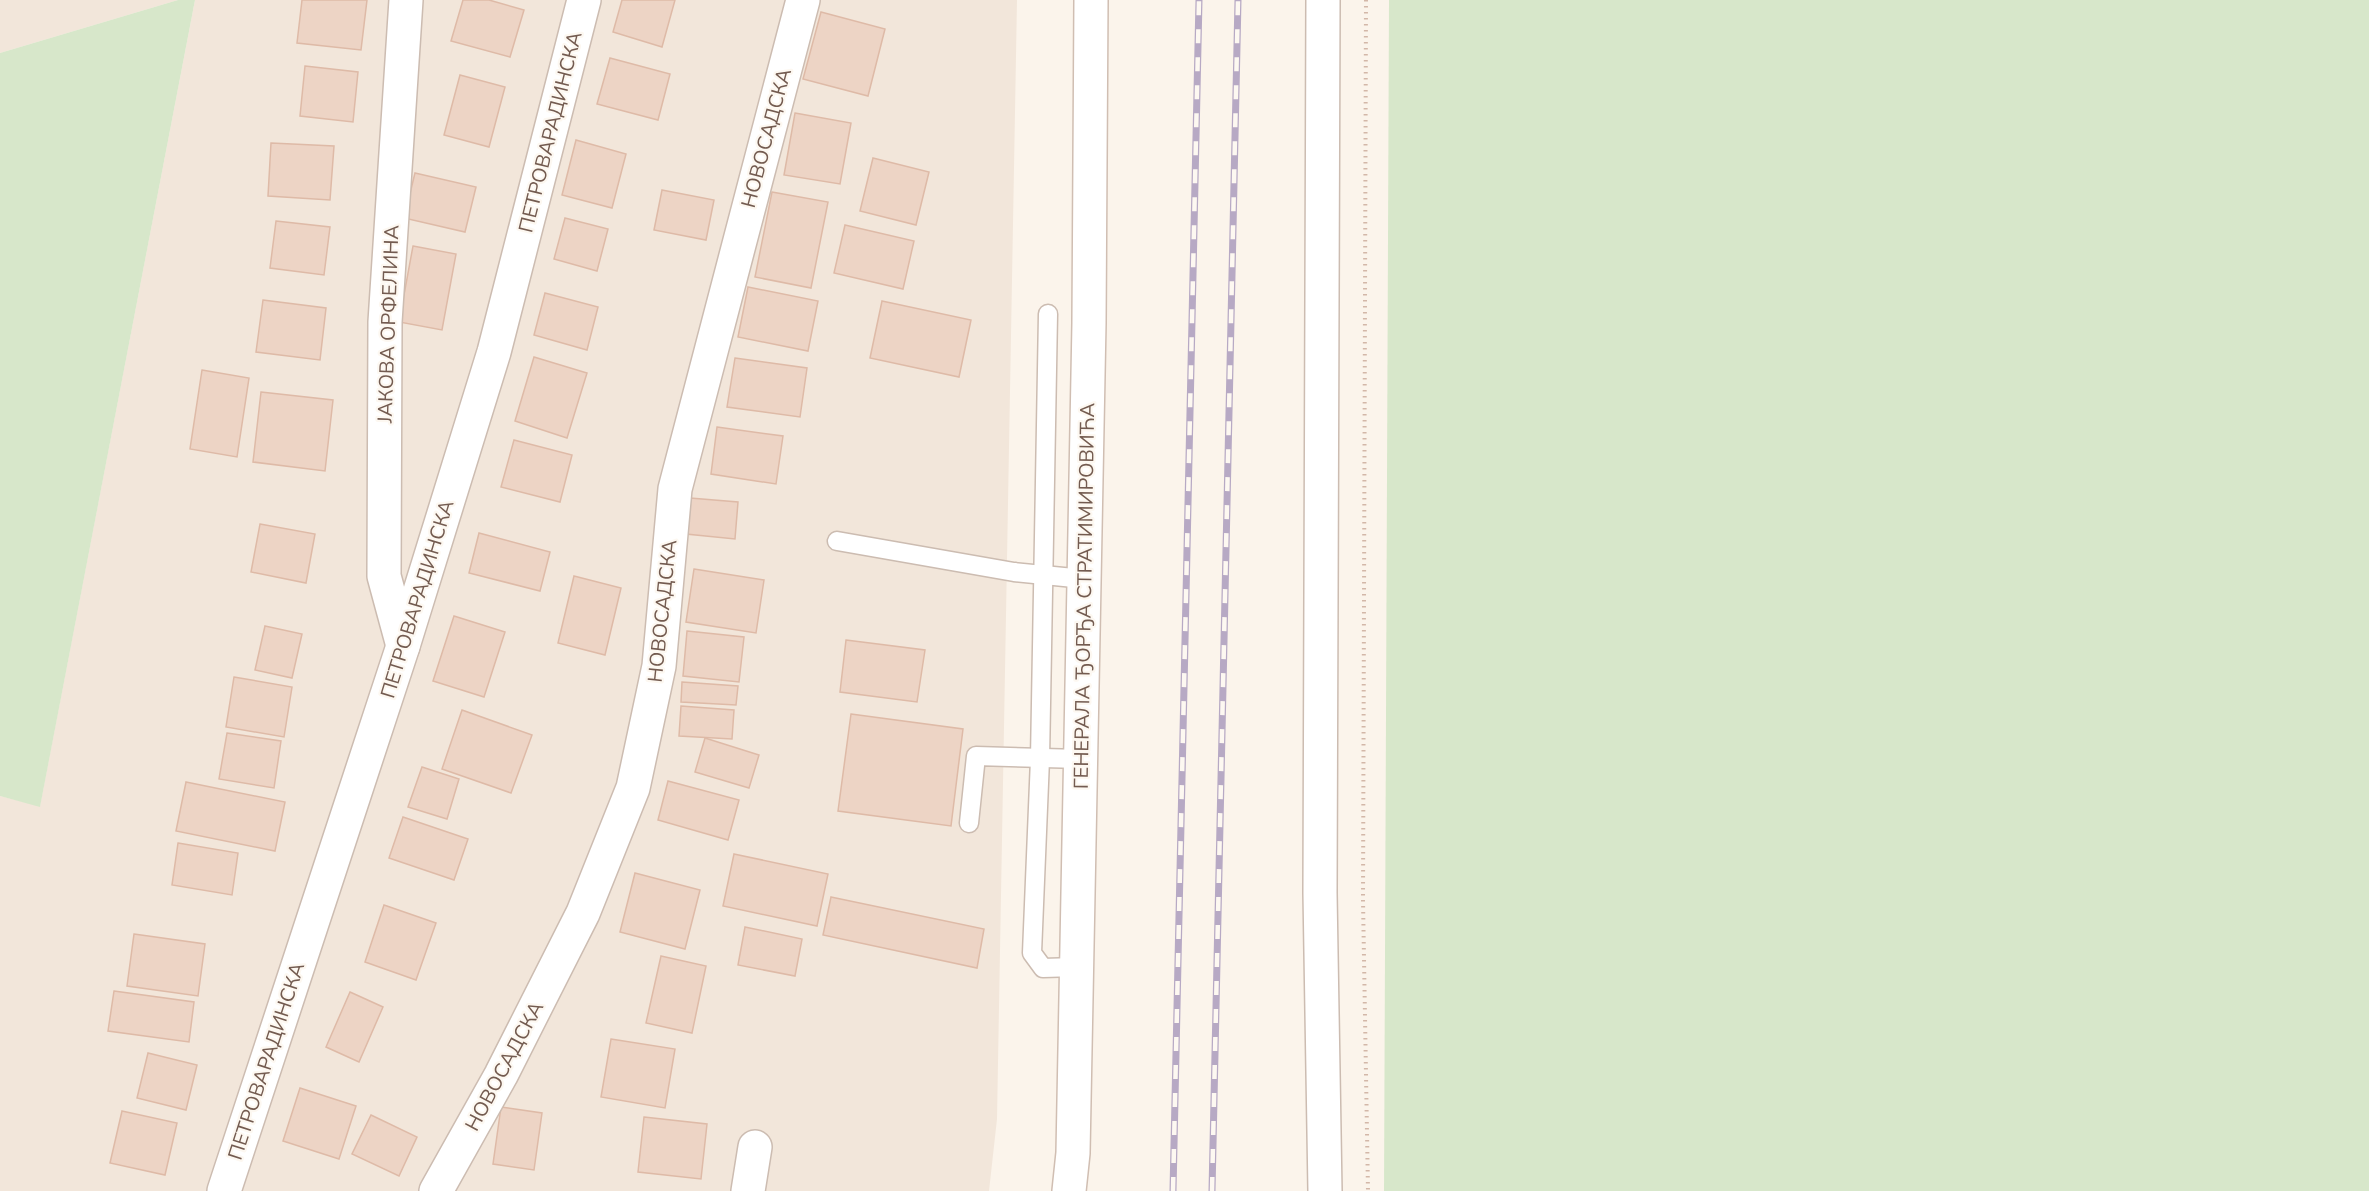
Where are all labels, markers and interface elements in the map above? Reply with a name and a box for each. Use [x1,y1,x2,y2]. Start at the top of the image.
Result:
street label: ПЕТРОВАРАДИНСКА [512,28,589,235]
street label: НОВОСАДСКА [735,65,798,211]
street label: ЈАКОВА ОРФЕЛИНА [372,224,405,424]
street label: ГЕНЕРАЛА ЂОРЂА СТРАТИМИРОВИЋА [1068,402,1101,789]
street label: ПЕТРОВАРАДИНСКА [374,496,461,702]
street label: НОВОСАДСКА [642,538,683,684]
street label: ПЕТРОВАРАДИНСКА [222,959,311,1163]
street label: НОВОСАДСКА [459,996,550,1136]

